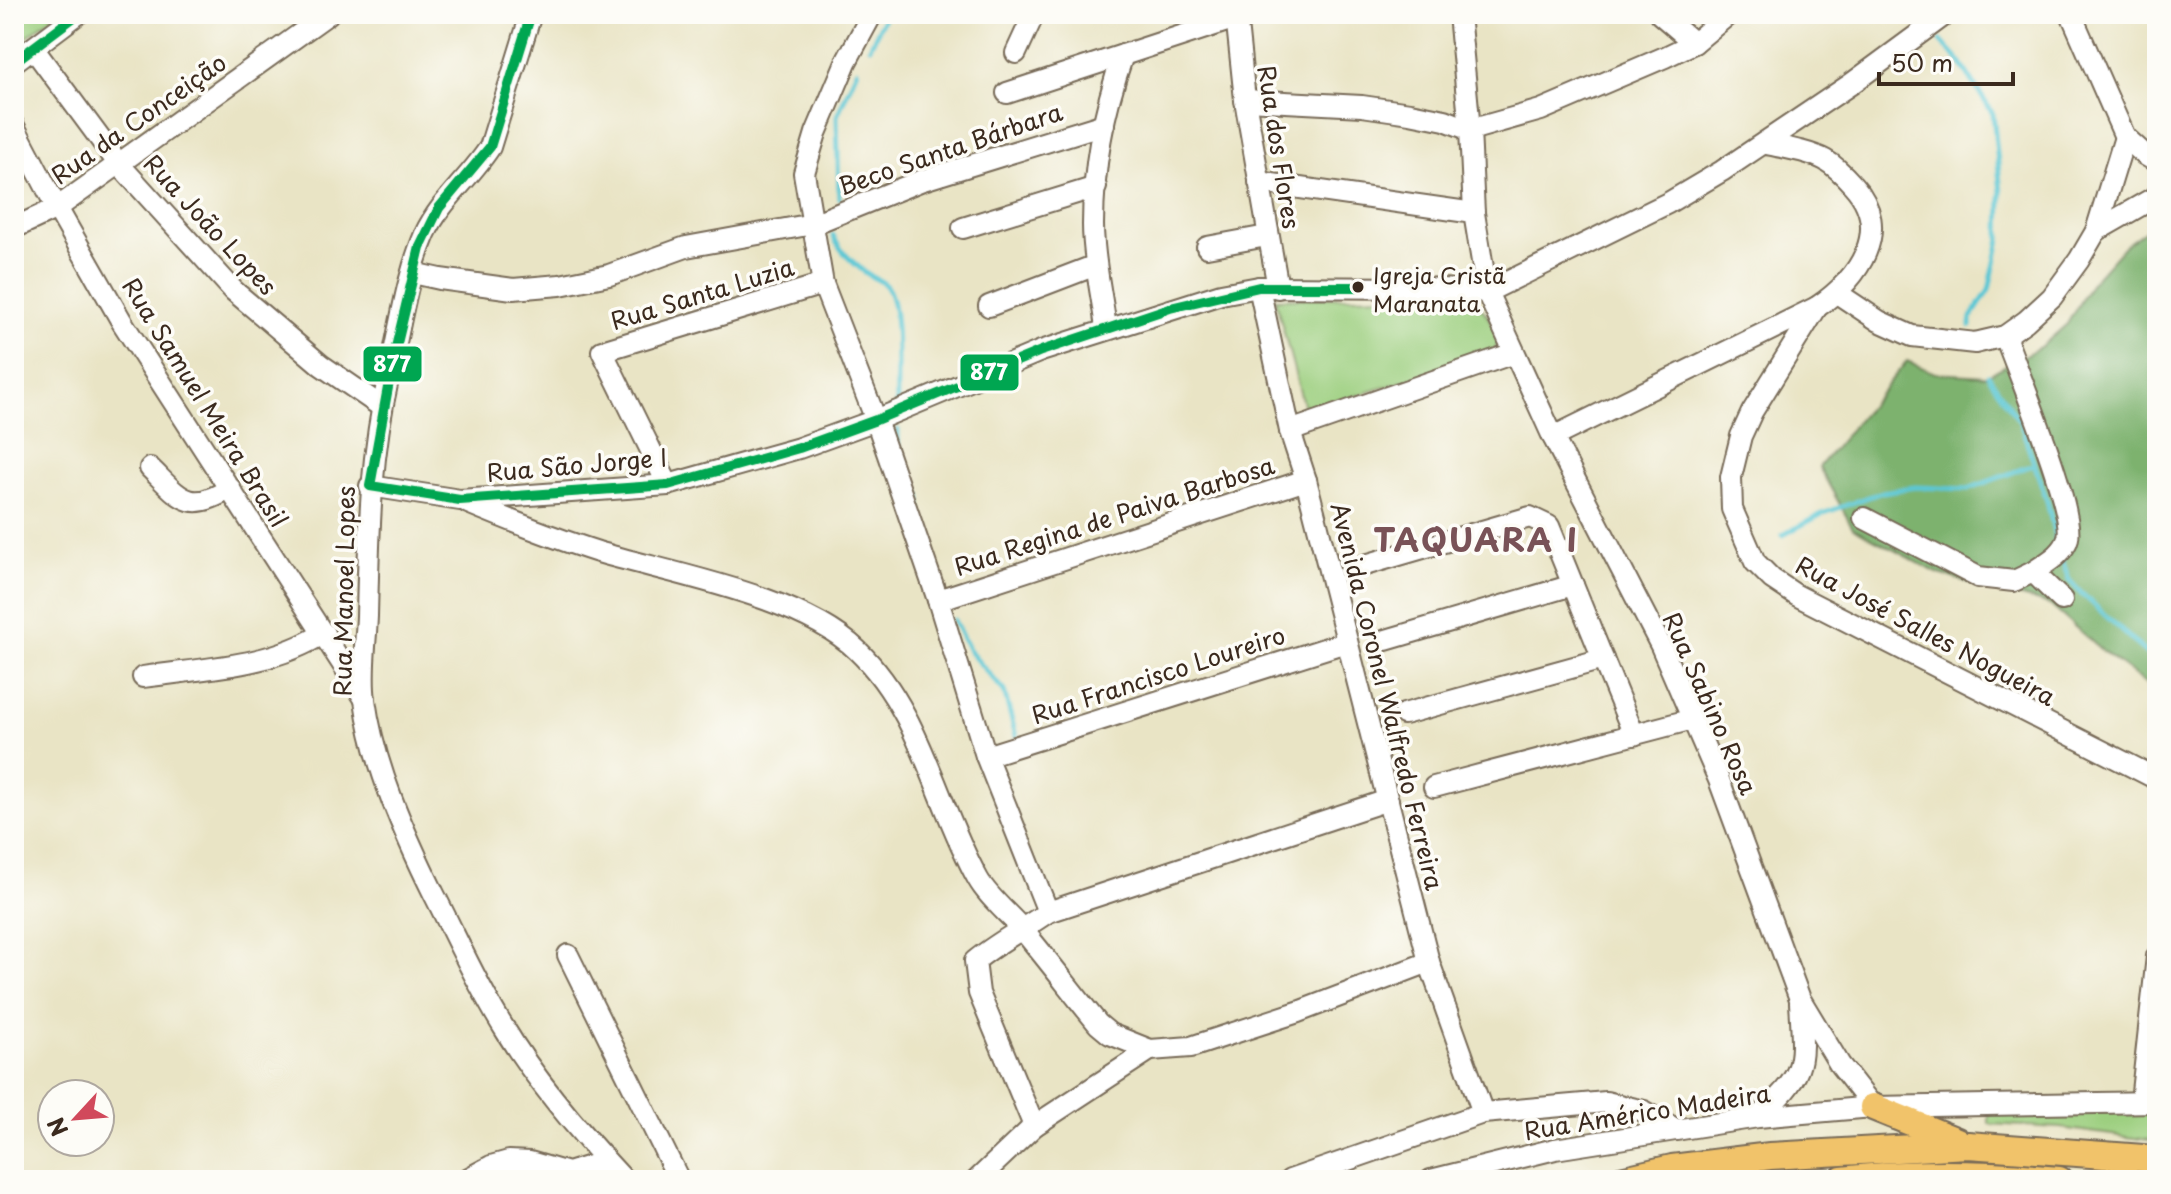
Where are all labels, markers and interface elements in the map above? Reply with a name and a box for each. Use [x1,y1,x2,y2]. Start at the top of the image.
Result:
scale bar [1879,36,2013,86]
street label: Rua da Conceição [43,44,233,192]
text: 50 m [1891,44,1953,80]
street label: Rua dos Flores [1249,63,1311,231]
street label: Beco Santa Bárbara [833,93,1067,203]
street label: Rua João Lopes [136,145,286,303]
street label: Rua Santa Luzia [606,248,798,338]
place label: Igreja Cristã Maranata [1373,258,1506,319]
street label: Rua Samuel Meira Brasil [114,270,298,534]
marker: Igreja Cristã Maranata [1350,279,1366,295]
line badge: 877 [362,345,423,383]
text: 877 [373,346,411,379]
line badge: 877 [959,353,1020,392]
text: 877 [970,354,1008,387]
street label: Rua São Jorge I [485,438,669,490]
street label: Rua Regina de Paiva Barbosa [949,446,1279,584]
street label: Rua Manoel Lopes [323,485,363,697]
street label: Avenida Coronel Walfredo Ferreira [1322,498,1454,894]
district label: TAQUARA I [1373,515,1579,563]
street label: Rua José Salles Nogueira [1790,546,2062,714]
street label: Rua Sabino Rosa [1655,606,1767,800]
street label: Rua Francisco Loureiro [1027,616,1289,732]
street label: Rua Américo Madeira [1521,1074,1773,1148]
north arrow [36,1078,116,1158]
text: N [38,1112,75,1142]

